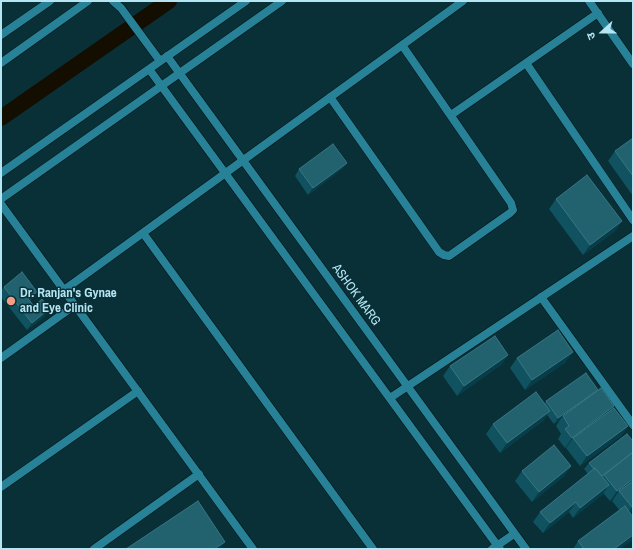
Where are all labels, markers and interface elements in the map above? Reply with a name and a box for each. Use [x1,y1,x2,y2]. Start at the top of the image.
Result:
north arrow [582,12,622,52]
text: उ [583,31,598,42]
street label: ASHOK MARG [328,261,384,329]
place label: Dr. Ranjan's Gynae and Eye Clinic [20,286,117,317]
marker: Dr. Ranjan's Gynae and Eye Clinic [5,295,17,307]

